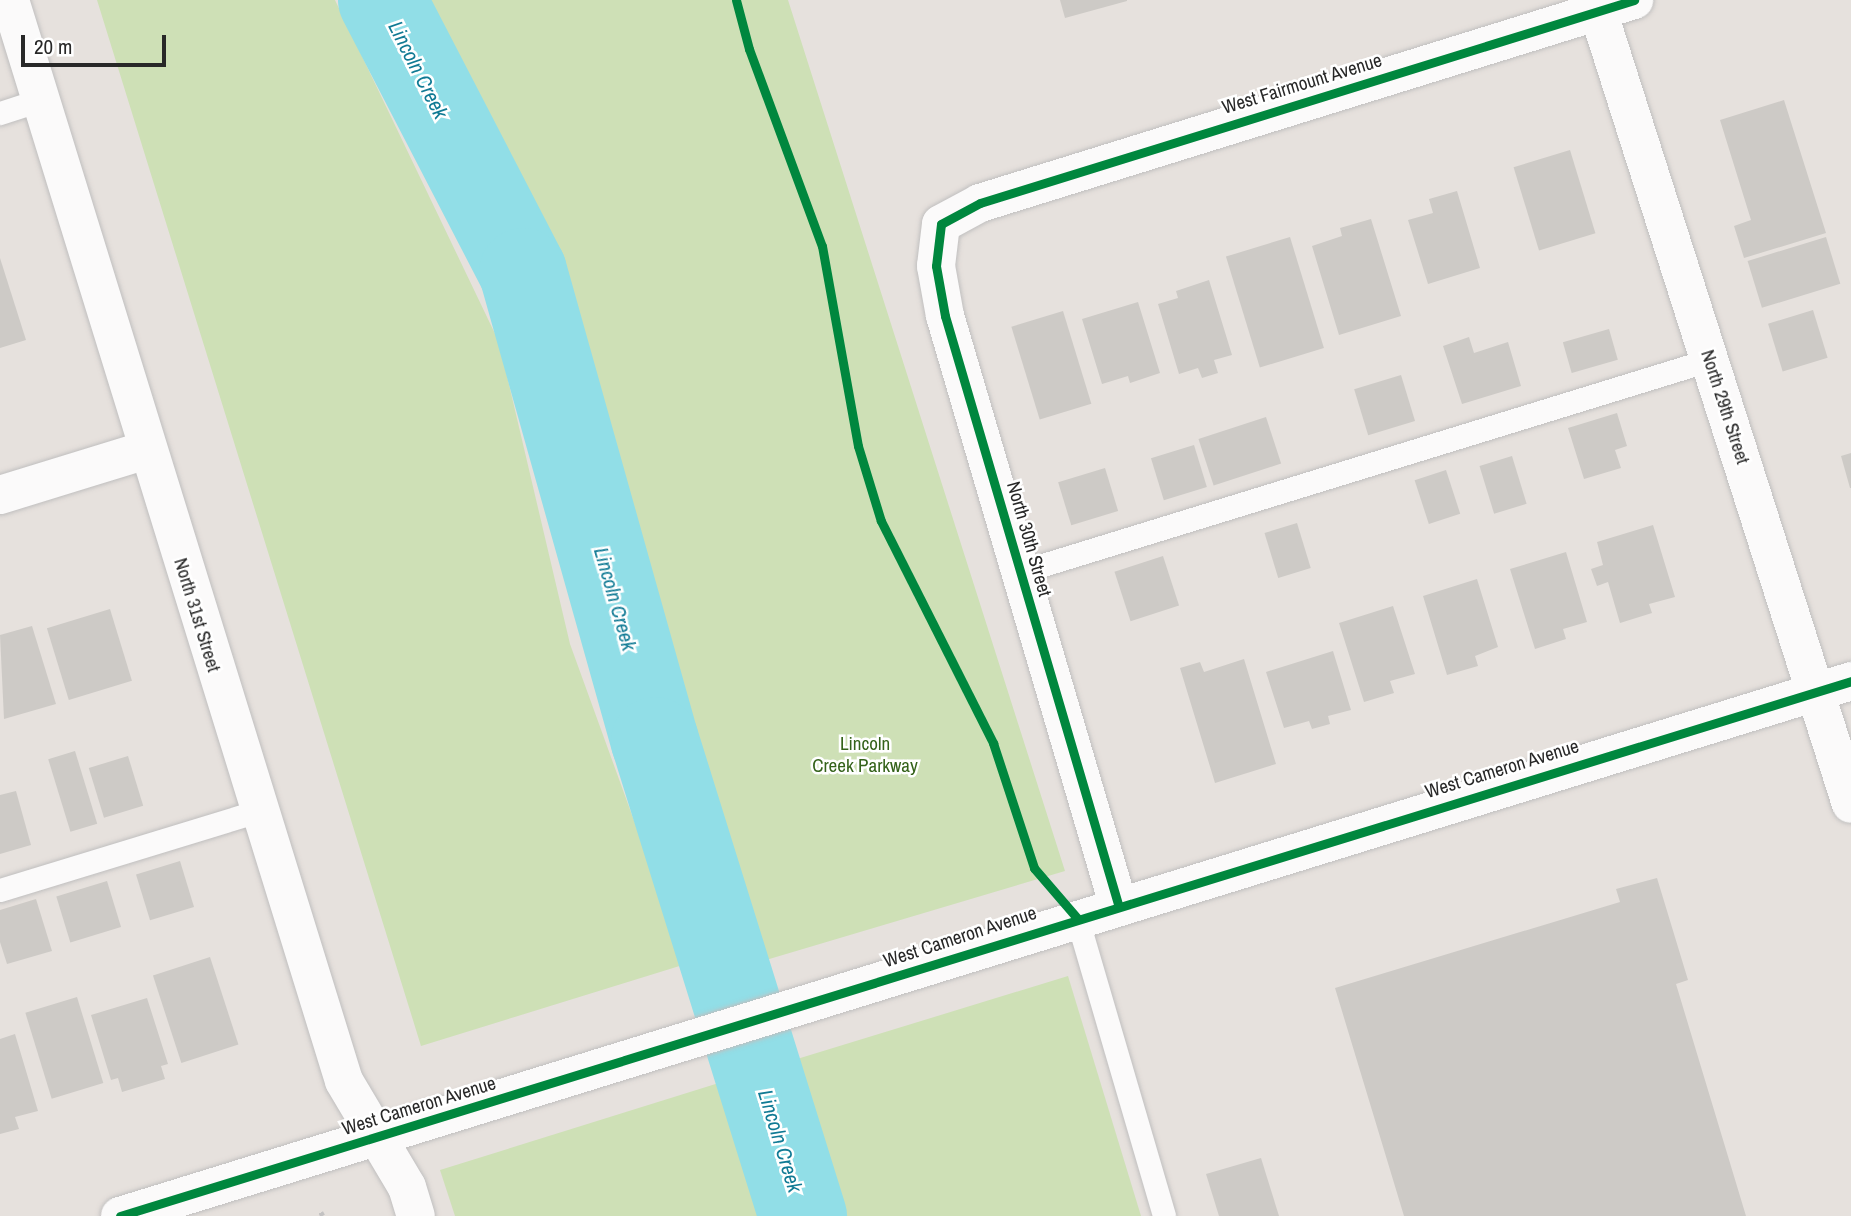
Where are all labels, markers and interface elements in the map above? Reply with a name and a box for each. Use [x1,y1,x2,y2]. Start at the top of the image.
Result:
water label: Lincoln Creek [383,17,453,123]
scale bar [24,21,170,65]
text: 20 m [34,32,72,61]
street label: West Fairmount Avenue [1219,49,1385,119]
street label: North 29th Street [1696,347,1754,467]
street label: North 30th Street [1002,479,1056,599]
water label: Lincoln Creek [588,544,642,654]
street label: North 31st Street [169,555,225,675]
park label: Lincoln Creek Parkway [812,733,918,777]
street label: West Cameron Avenue [1422,735,1582,803]
street label: West Cameron Avenue [880,901,1040,973]
street label: West Cameron Avenue [339,1072,499,1140]
water label: Lincoln Creek [752,1087,808,1195]

